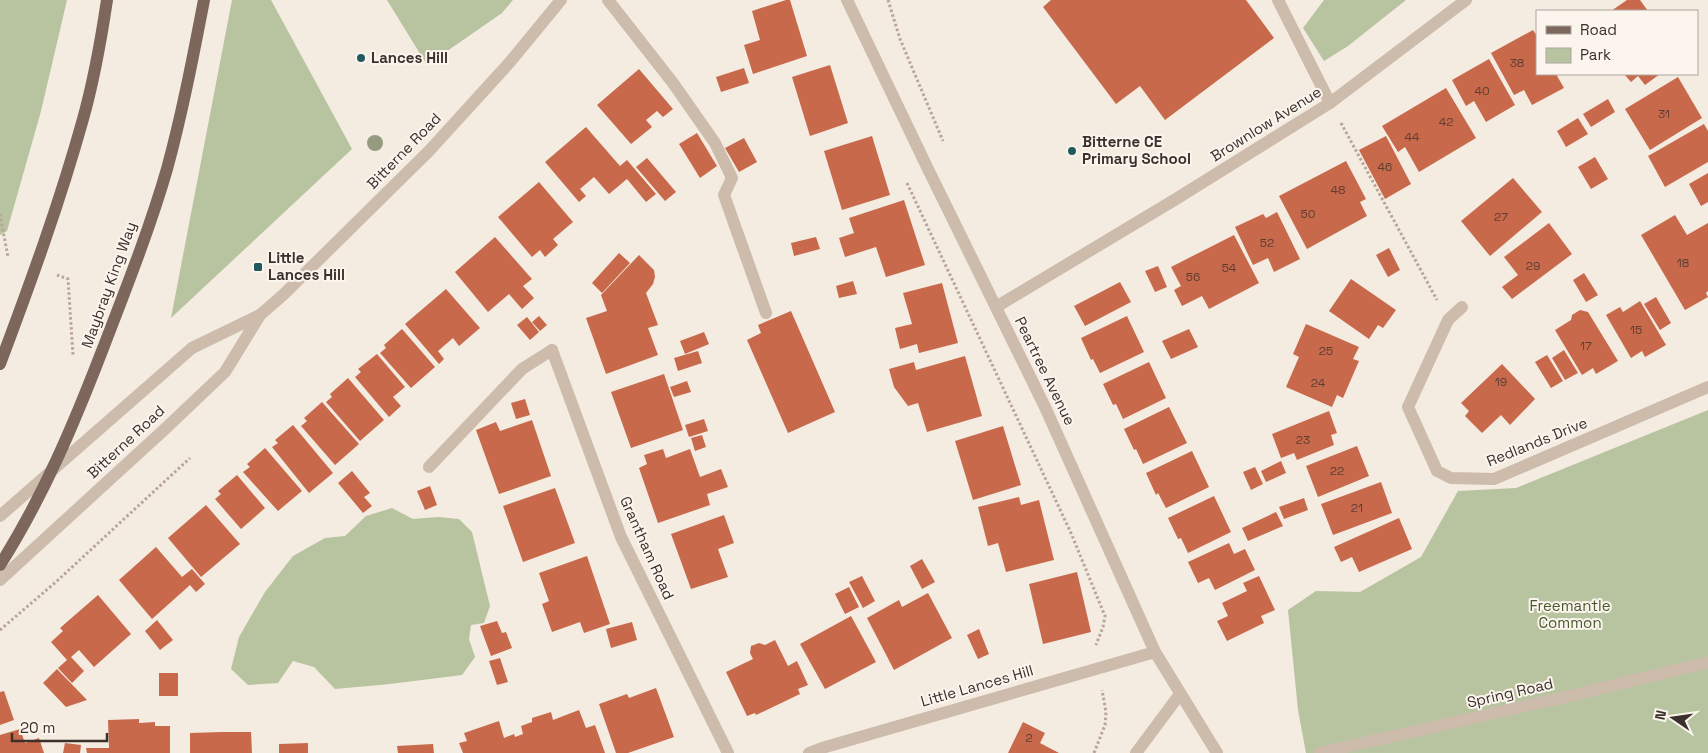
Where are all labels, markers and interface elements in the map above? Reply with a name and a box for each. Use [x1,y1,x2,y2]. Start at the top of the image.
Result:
legend [1536,10,1698,75]
text: Road [1580,20,1617,39]
text: Park [1580,45,1611,64]
place label: Lances Hill [371,48,448,67]
marker: Lances Hill [355,52,367,64]
house number: 38 [1510,55,1524,71]
street label: Brownlow Avenue [1207,82,1325,165]
house number: 40 [1474,83,1490,99]
house number: 31 [1658,106,1670,122]
street label: Bitterne Road [363,109,445,193]
house number: 42 [1439,114,1453,130]
house number: 44 [1404,129,1420,145]
place label: Bitterne CE Primary School [1082,132,1191,168]
marker: Bitterne CE Primary School [1066,145,1078,157]
house number: 46 [1378,159,1392,175]
house number: 48 [1331,182,1345,198]
house number: 50 [1301,206,1315,222]
house number: 27 [1494,209,1508,225]
street label: Maybray King Way [77,219,140,351]
house number: 52 [1260,235,1274,251]
place label: Little Lances Hill [268,248,345,284]
house number: 18 [1677,255,1689,271]
house number: 29 [1526,258,1540,274]
house number: 54 [1222,260,1237,276]
marker: Little Lances Hill [252,261,264,273]
house number: 56 [1186,269,1200,285]
street label: Peartree Avenue [1011,313,1080,428]
house number: 15 [1630,322,1642,338]
house number: 17 [1580,338,1592,354]
house number: 25 [1319,343,1333,359]
house number: 19 [1495,374,1507,390]
house number: 24 [1311,375,1326,391]
street label: Bitterne Road [83,401,168,482]
street label: Redlands Drive [1484,413,1590,470]
house number: 23 [1296,432,1310,448]
house number: 22 [1330,463,1344,479]
street label: Grantham Road [616,493,679,602]
house number: 21 [1351,500,1363,516]
park label: Freemantle Common [1529,596,1611,632]
street label: Little Lances Hill [918,660,1035,711]
street label: Spring Road [1465,673,1555,712]
north arrow [1648,693,1698,743]
text: N [1651,708,1670,722]
scale bar [12,710,108,742]
text: 20 m [20,718,55,737]
house number: 2 [1025,730,1033,746]

